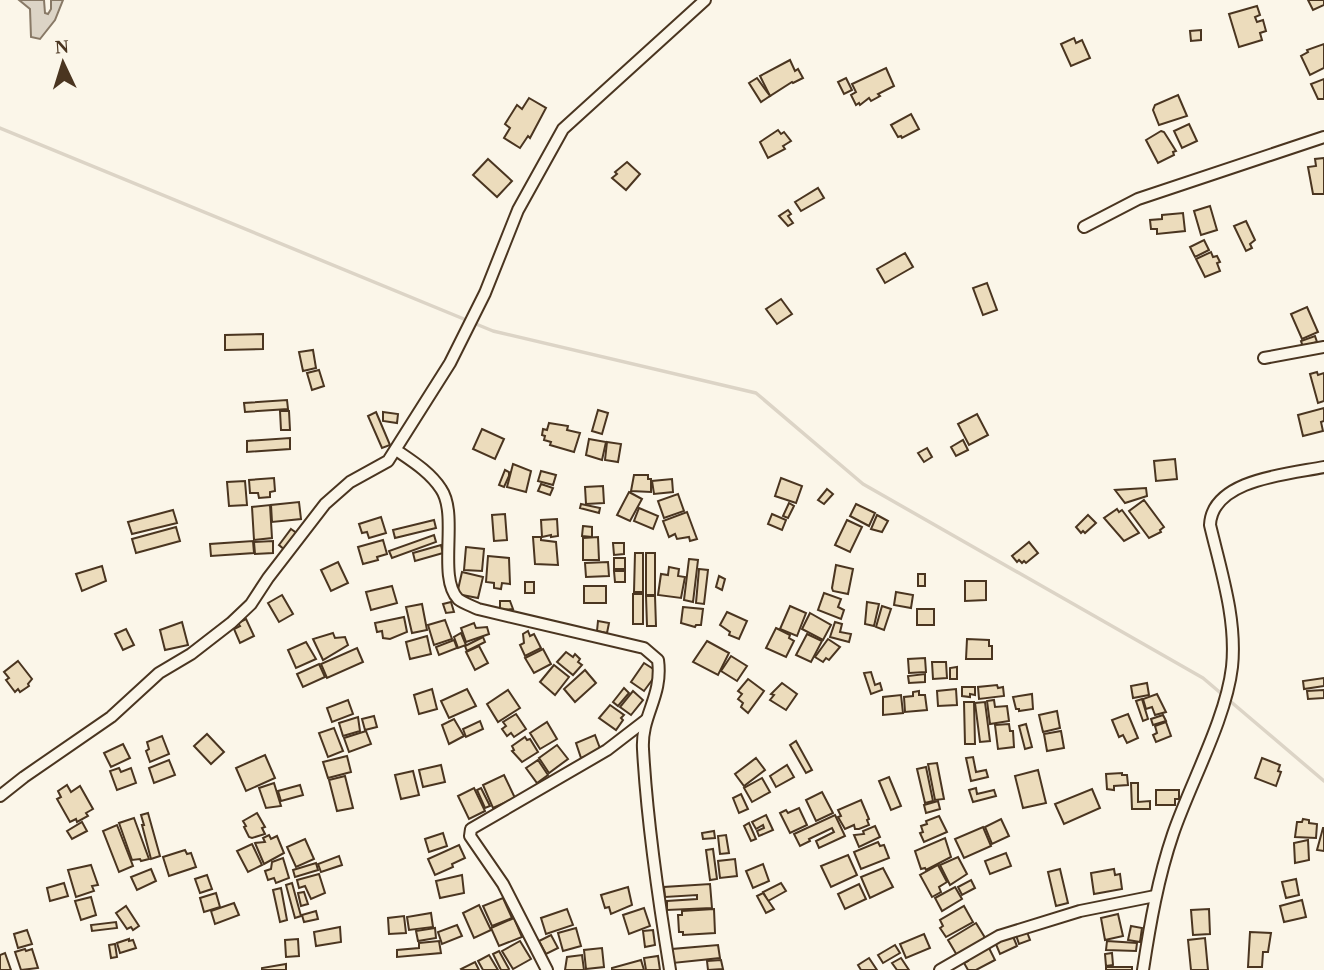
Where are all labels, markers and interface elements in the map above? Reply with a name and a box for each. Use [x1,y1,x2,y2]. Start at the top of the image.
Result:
north arrow [28,28,98,98]
text: N [54,36,70,57]

